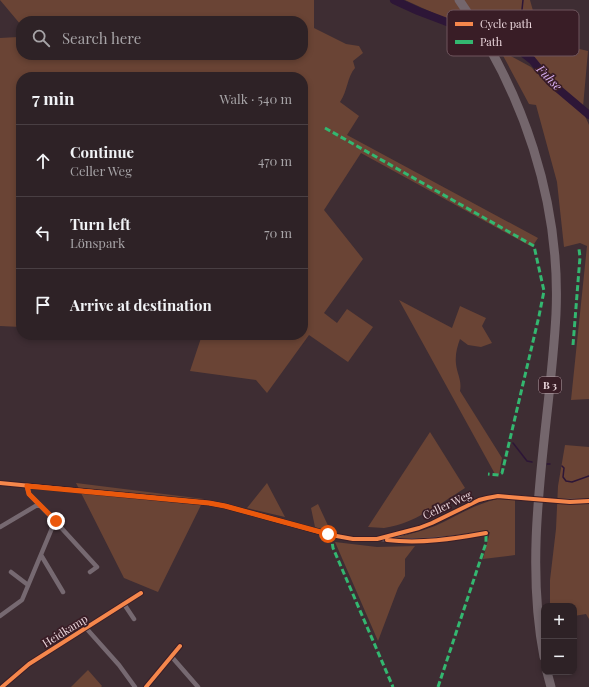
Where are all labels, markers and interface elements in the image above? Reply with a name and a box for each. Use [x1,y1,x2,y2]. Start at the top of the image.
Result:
legend [447,10,579,56]
search box [16,16,308,60]
text: Cycle path [480,16,532,31]
icon: search [30,27,52,49]
text: Search here [62,28,141,48]
text: Path [480,34,503,49]
water label: Fuhse [533,60,566,94]
text: 7 min [32,87,75,109]
text: Walk · 540 m [219,90,292,107]
text: Continue [70,142,134,162]
icon: ahead [32,150,54,172]
text: 470 m [258,152,292,169]
text: Celler Weg [70,162,132,179]
text: Turn left [70,214,131,234]
icon: left [32,222,54,244]
text: 70 m [264,224,292,241]
text: Lönspark [70,234,125,251]
icon: arrive [32,294,54,316]
text: Arrive at destination [70,295,212,315]
road number: B 3 [539,377,561,393]
street label: Celler Weg [420,487,474,522]
route end [47,512,65,530]
route start [319,525,337,543]
map controls [541,603,577,675]
button: + [541,603,577,639]
street label: Heidkamp [39,611,90,650]
button: − [541,639,577,675]

